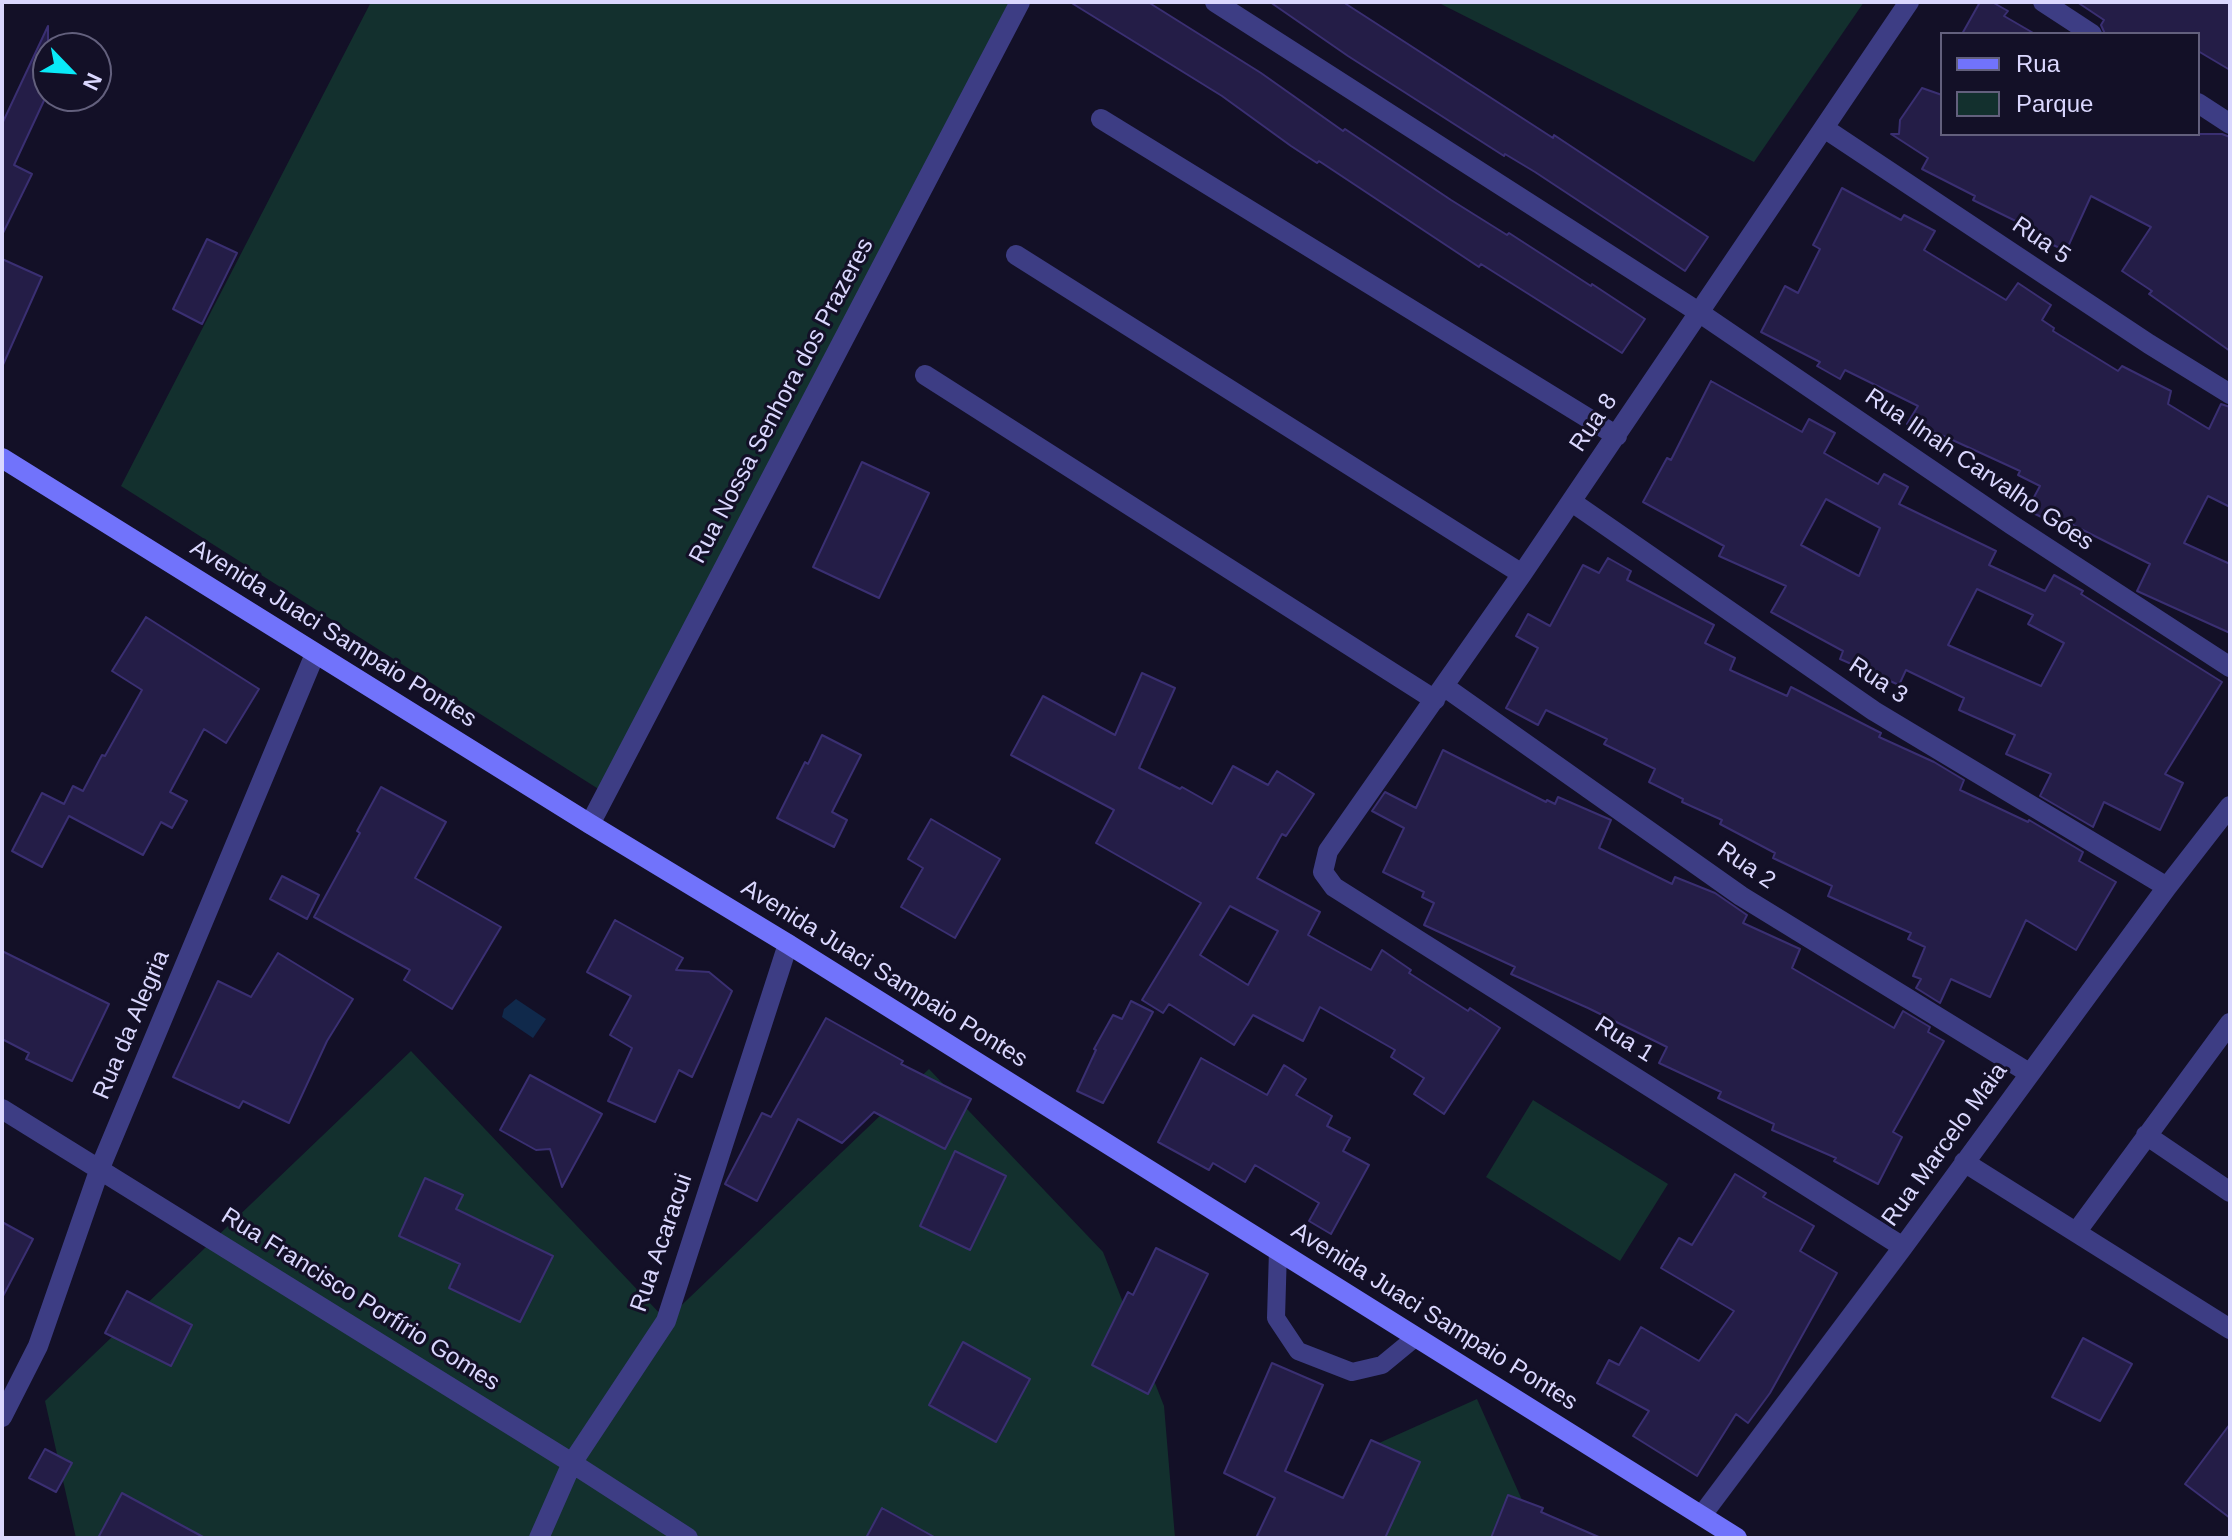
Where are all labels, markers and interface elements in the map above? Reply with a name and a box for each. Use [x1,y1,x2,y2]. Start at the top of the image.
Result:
north arrow [32,32,112,112]
legend [1940,32,2200,136]
text: Rua [2016,50,2060,77]
text: N [78,69,107,94]
text: Parque [2016,90,2093,117]
street label: Rua 5 [2006,211,2076,271]
street label: Rua Nossa Senhora dos Prazeres [684,233,880,569]
street label: Rua Ilnah Carvalho Góes [1859,383,2099,557]
street label: Rua 8 [1564,388,1624,458]
street label: Avenida Juaci Sampaio Pontes [185,534,481,734]
street label: Rua 3 [1843,651,1913,711]
street label: Rua 2 [1711,836,1781,896]
street label: Avenida Juaci Sampaio Pontes [736,874,1032,1074]
street label: Rua da Alegria [88,946,176,1104]
street label: Rua 1 [1589,1011,1659,1069]
street label: Rua Marcelo Maia [1876,1058,2014,1232]
street label: Rua Acaracui [625,1170,699,1316]
street label: Rua Francisco Porfírio Gomes [216,1202,504,1398]
street label: Avenida Juaci Sampaio Pontes [1286,1217,1582,1417]

